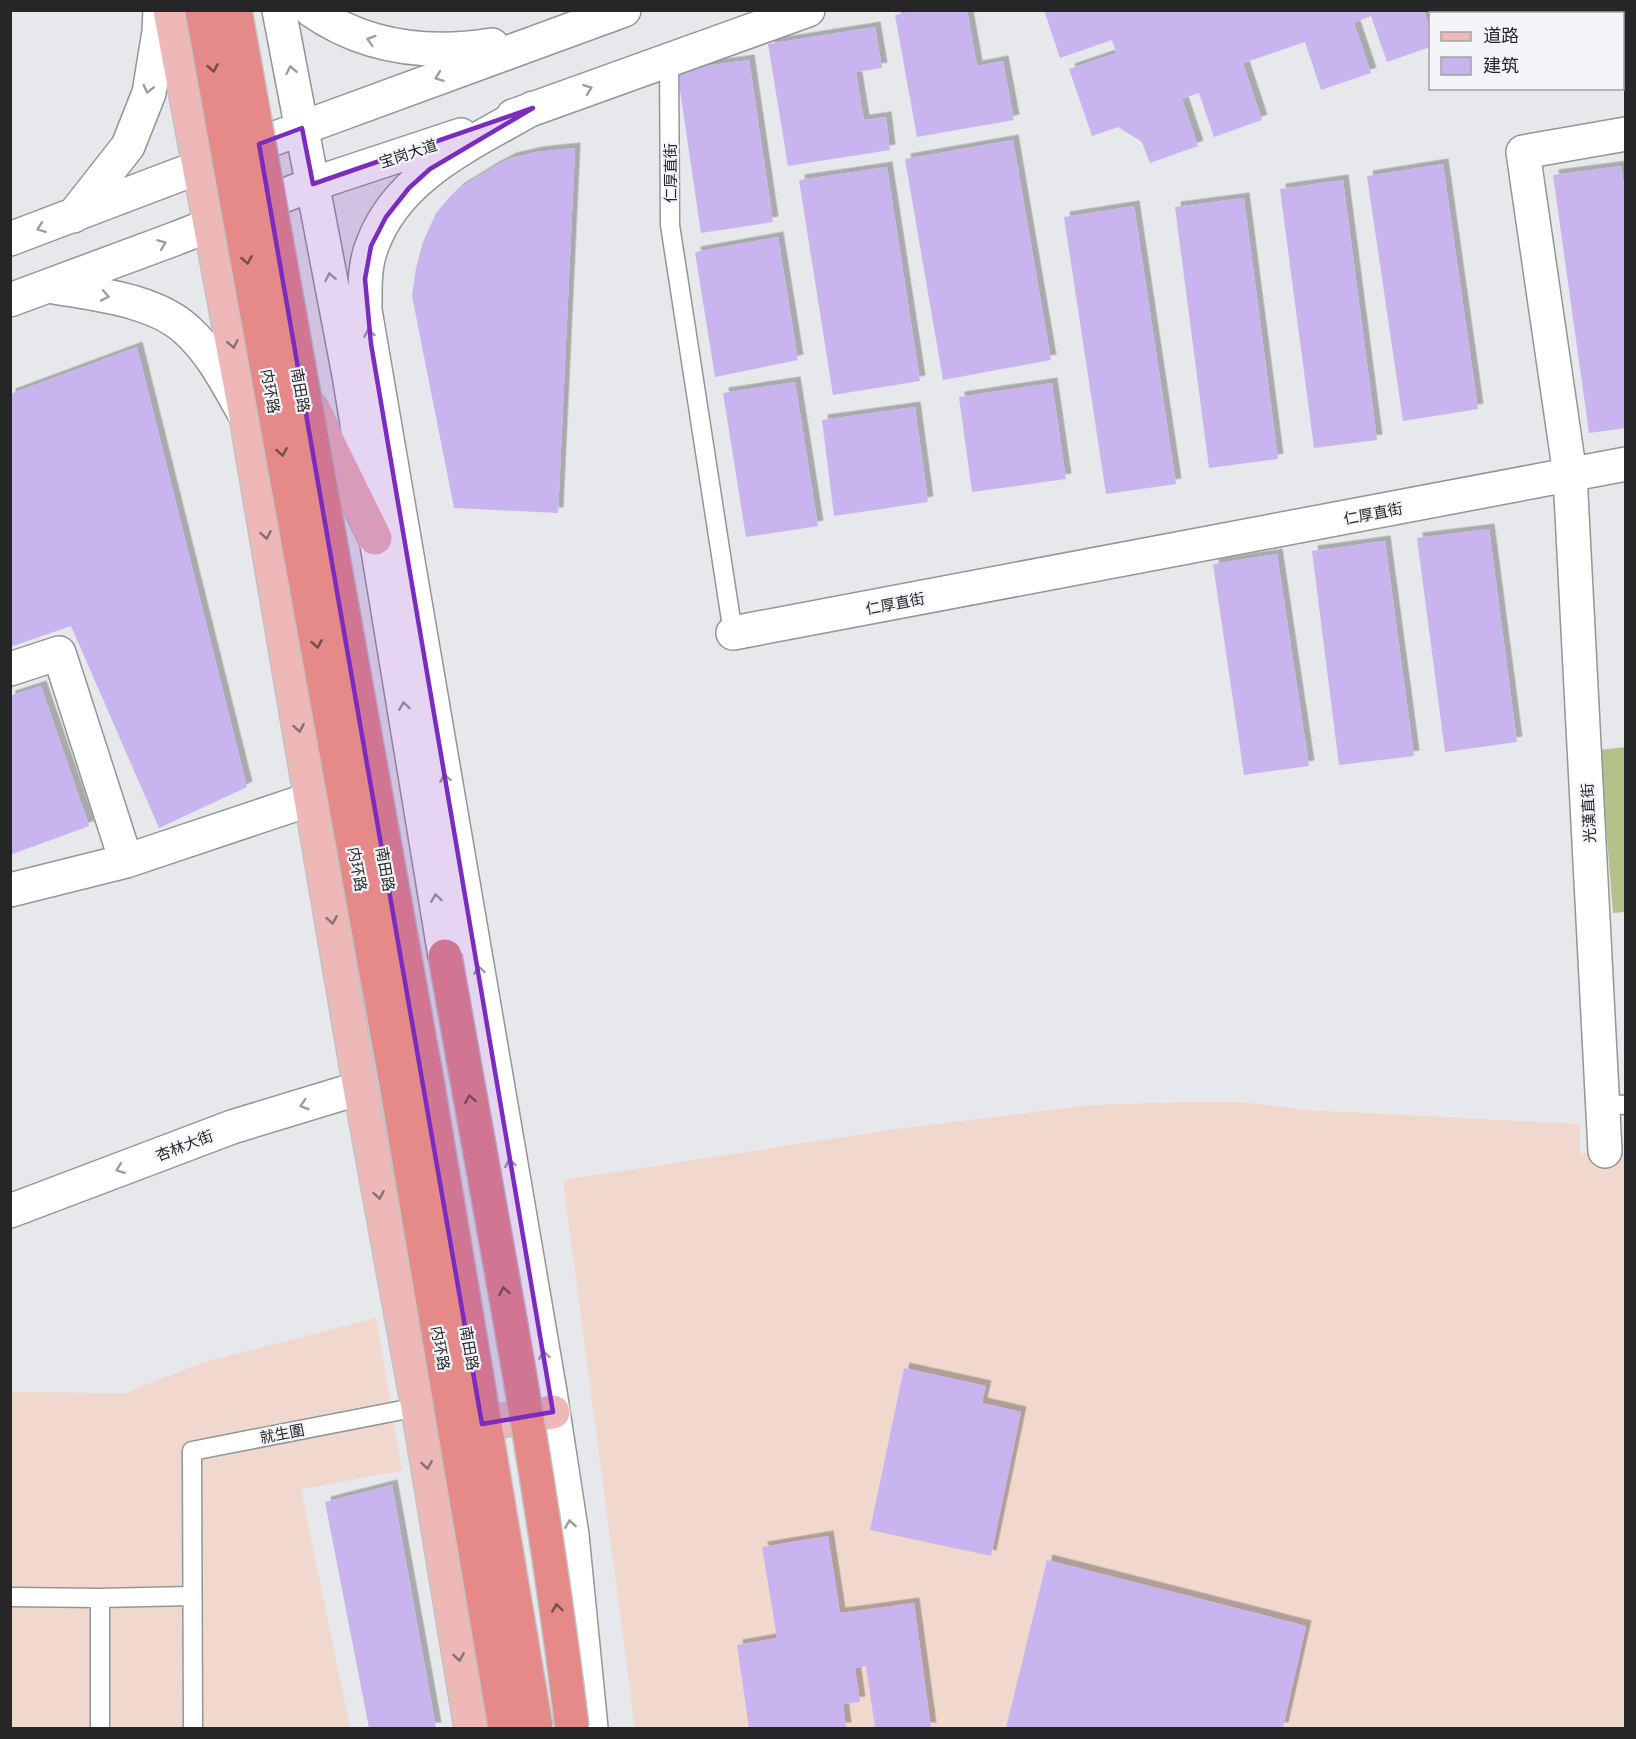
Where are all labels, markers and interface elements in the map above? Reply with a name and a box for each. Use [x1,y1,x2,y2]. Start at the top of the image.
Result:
legend [1429,12,1624,90]
text: 道路 [1483,23,1519,47]
one-way arrow [366,35,377,47]
text: 建筑 [1483,53,1519,77]
one-way arrow [206,63,219,73]
one-way arrow [285,66,297,75]
one-way arrow [435,70,445,83]
one-way arrow [582,83,593,96]
one-way arrow [143,84,156,94]
street label: 宝岗大道 [376,134,440,172]
street label: 仁厚直街 [660,143,680,203]
one-way arrow [36,221,47,234]
one-way arrow [155,239,166,251]
one-way arrow [241,255,253,265]
one-way arrow [324,272,337,282]
one-way arrow [100,289,110,302]
one-way arrow [363,328,376,338]
one-way arrow [226,339,239,349]
street label: 南田路 [287,366,315,414]
street label: 内环路 [257,367,285,415]
one-way arrow [275,447,288,457]
street label: 仁厚直街 [1342,497,1404,529]
one-way arrow [259,530,272,540]
street label: 仁厚直街 [864,587,926,619]
one-way arrow [310,638,323,648]
one-way arrow [398,701,410,711]
one-way arrow [292,722,305,732]
one-way arrow [439,773,452,783]
street label: 光漢直街 [1576,783,1600,843]
street label: 内环路 [344,845,372,893]
street label: 南田路 [372,845,400,893]
one-way arrow [430,894,442,903]
one-way arrow [325,915,338,925]
one-way arrow [473,966,485,975]
one-way arrow [464,1095,477,1105]
one-way arrow [299,1098,310,1110]
street label: 杏林大街 [152,1125,216,1165]
one-way arrow [504,1158,517,1168]
one-way arrow [116,1162,127,1174]
one-way arrow [373,1190,385,1200]
one-way arrow [498,1287,511,1297]
street label: 内环路 [427,1324,455,1372]
street label: 南田路 [456,1324,484,1372]
one-way arrow [538,1350,551,1360]
street label: 就生圍 [258,1419,306,1447]
one-way arrow [420,1459,433,1469]
one-way arrow [564,1519,577,1529]
one-way arrow [551,1603,564,1613]
one-way arrow [452,1653,464,1662]

